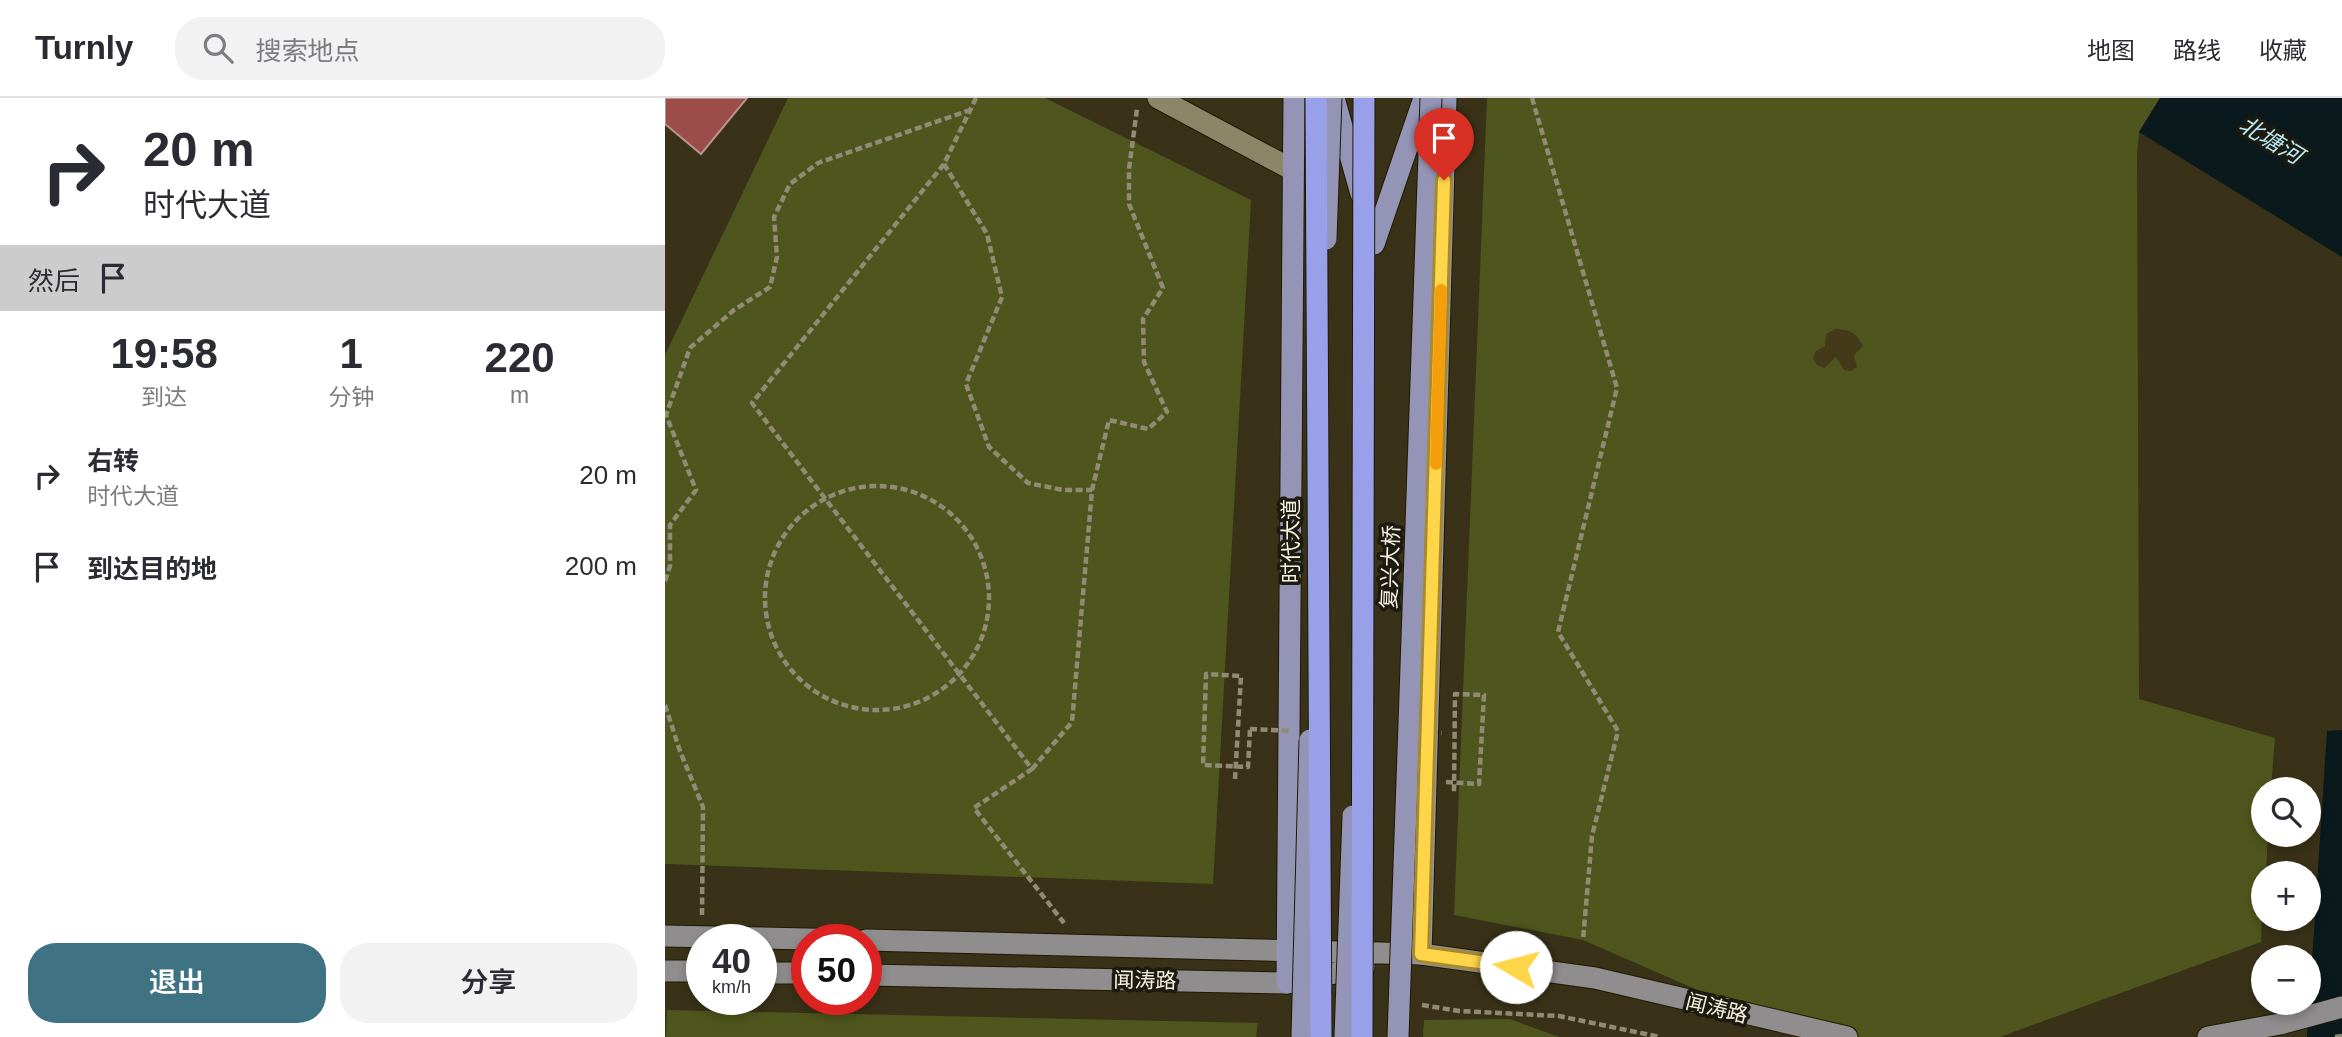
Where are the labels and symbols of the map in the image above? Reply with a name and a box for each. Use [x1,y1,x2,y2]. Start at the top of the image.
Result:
pin [1414,108,1474,180]
water label: 北塘河 [2235,111,2311,171]
street label: 时代大道 [1279,499,1302,583]
street label: 复兴大桥 [1377,525,1403,609]
speed limit sign: 50 [791,924,882,1015]
position arrow [1479,930,1553,1004]
street label: 闻涛路 [1113,968,1177,992]
street label: 闻涛路 [1684,989,1750,1027]

